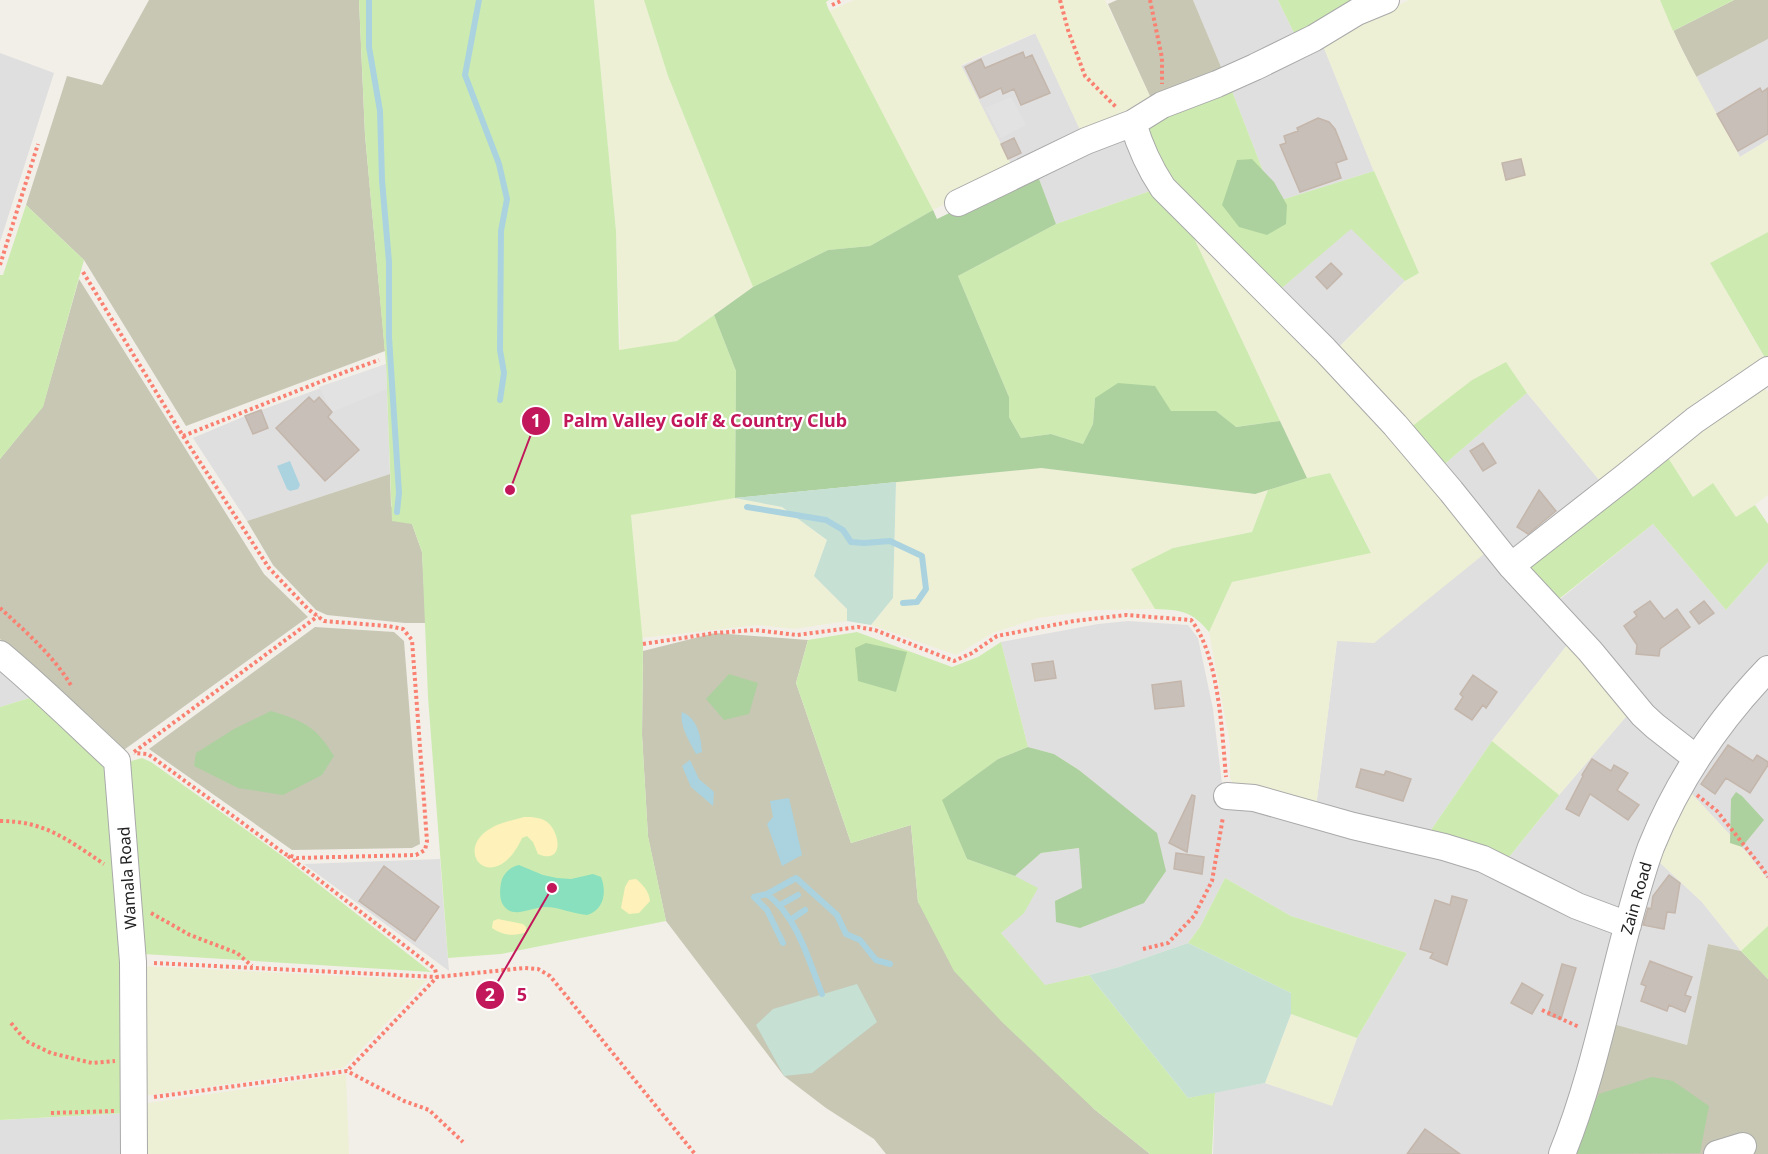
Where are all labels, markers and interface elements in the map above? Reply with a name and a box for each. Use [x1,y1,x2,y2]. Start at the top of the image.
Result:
callout: Palm Valley Golf & Country Club [521,403,859,439]
text: 1 [531,408,541,432]
text: Palm Valley Golf & Country Club [563,408,847,432]
street label: Wamala Road [112,826,142,930]
street label: Zain Road [1615,859,1657,937]
callout: 5 [475,977,539,1013]
text: 2 [485,982,495,1006]
text: 5 [517,982,527,1006]

